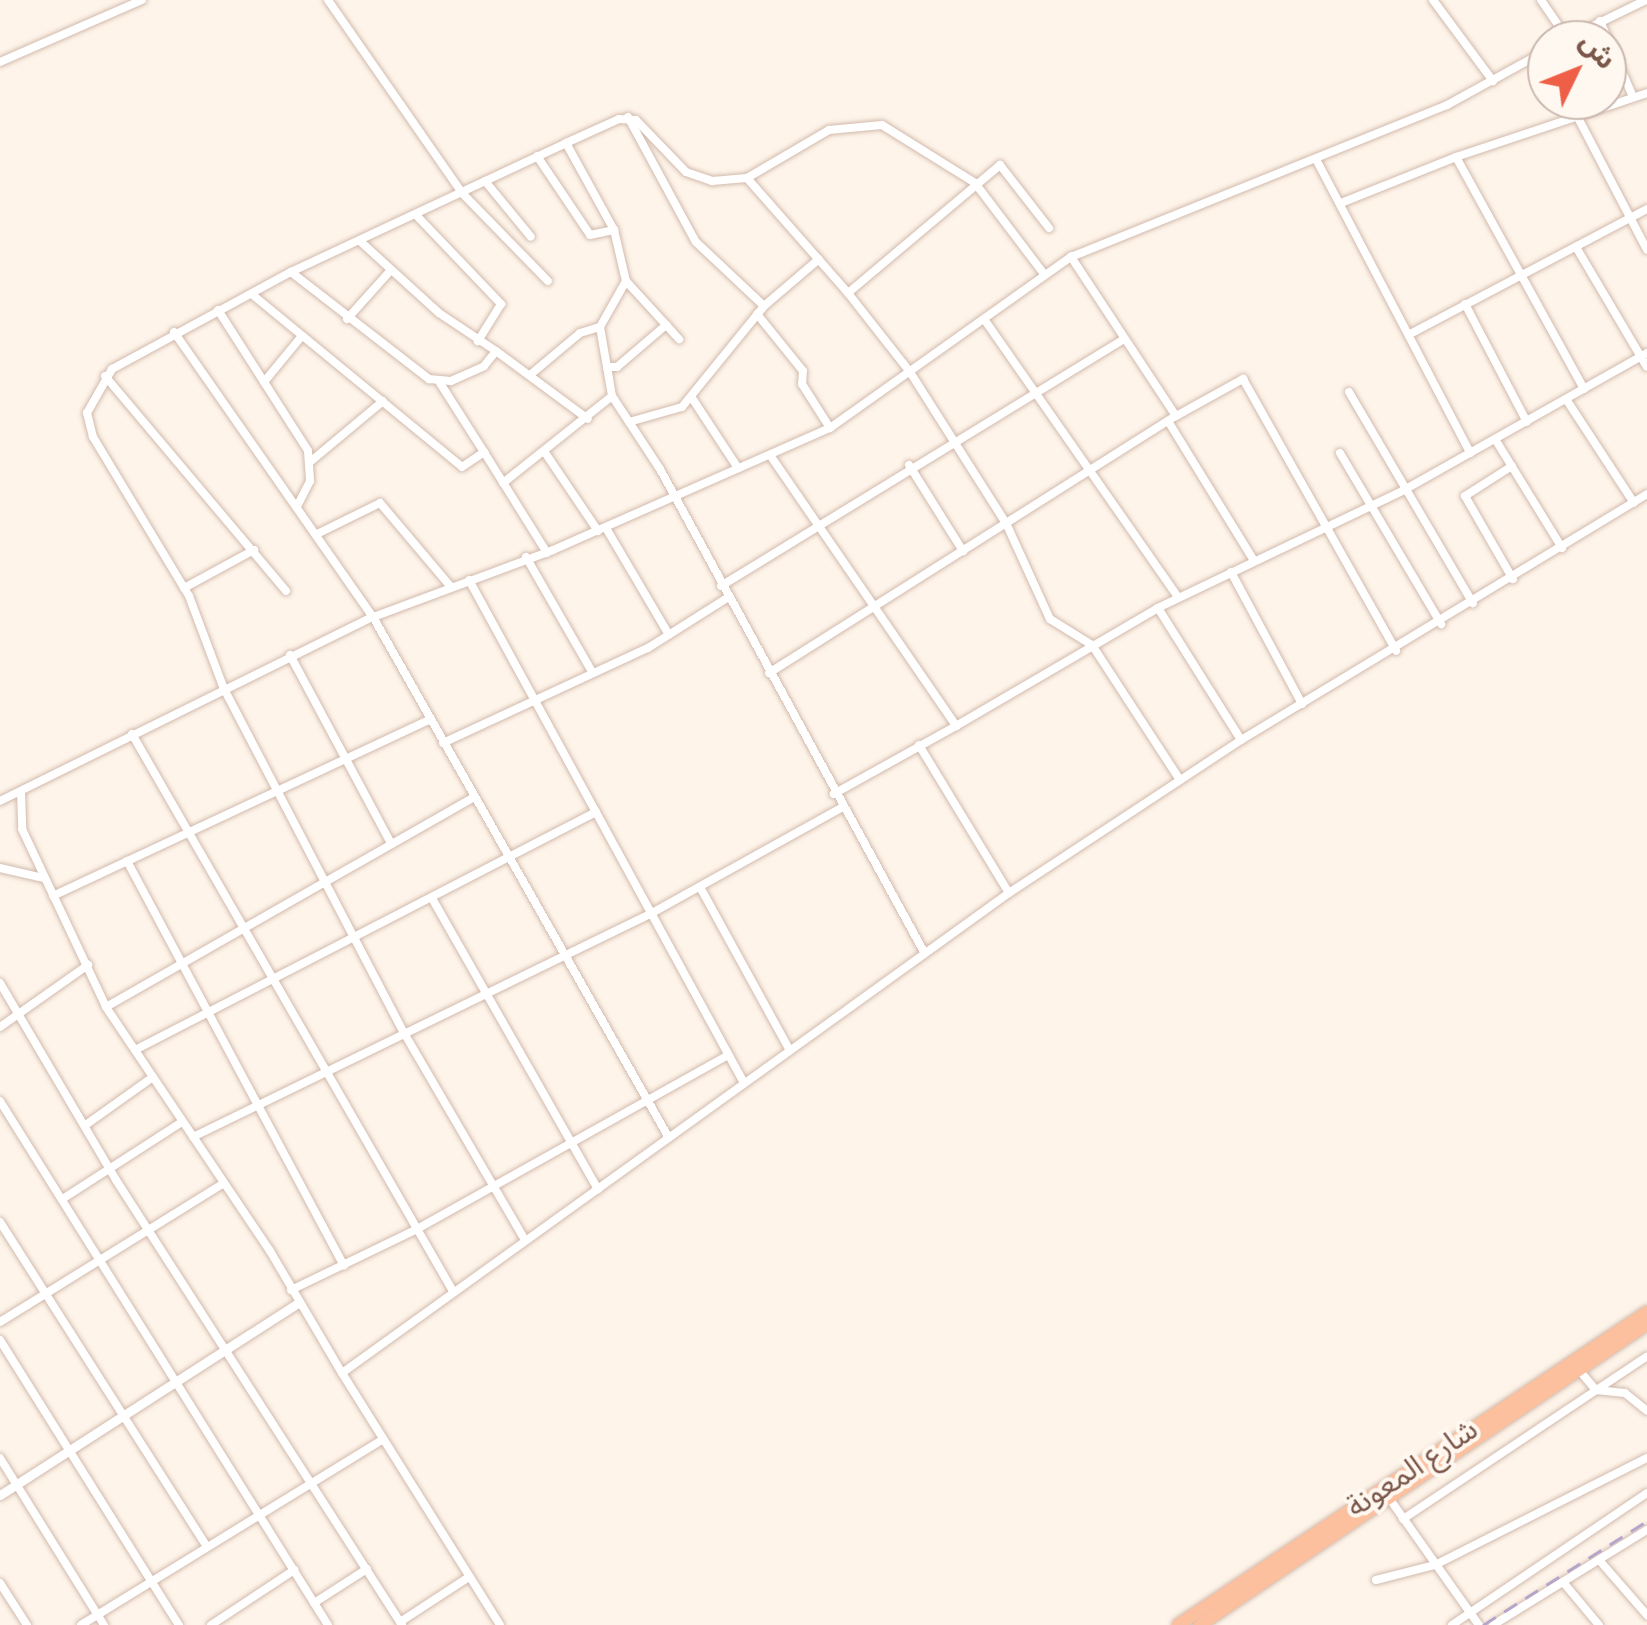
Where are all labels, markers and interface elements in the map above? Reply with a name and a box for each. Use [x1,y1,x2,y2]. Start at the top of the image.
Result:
north arrow [1527,20,1627,120]
text: ش [1573,25,1623,76]
street label: شارع المعونة [1340,1411,1484,1525]

